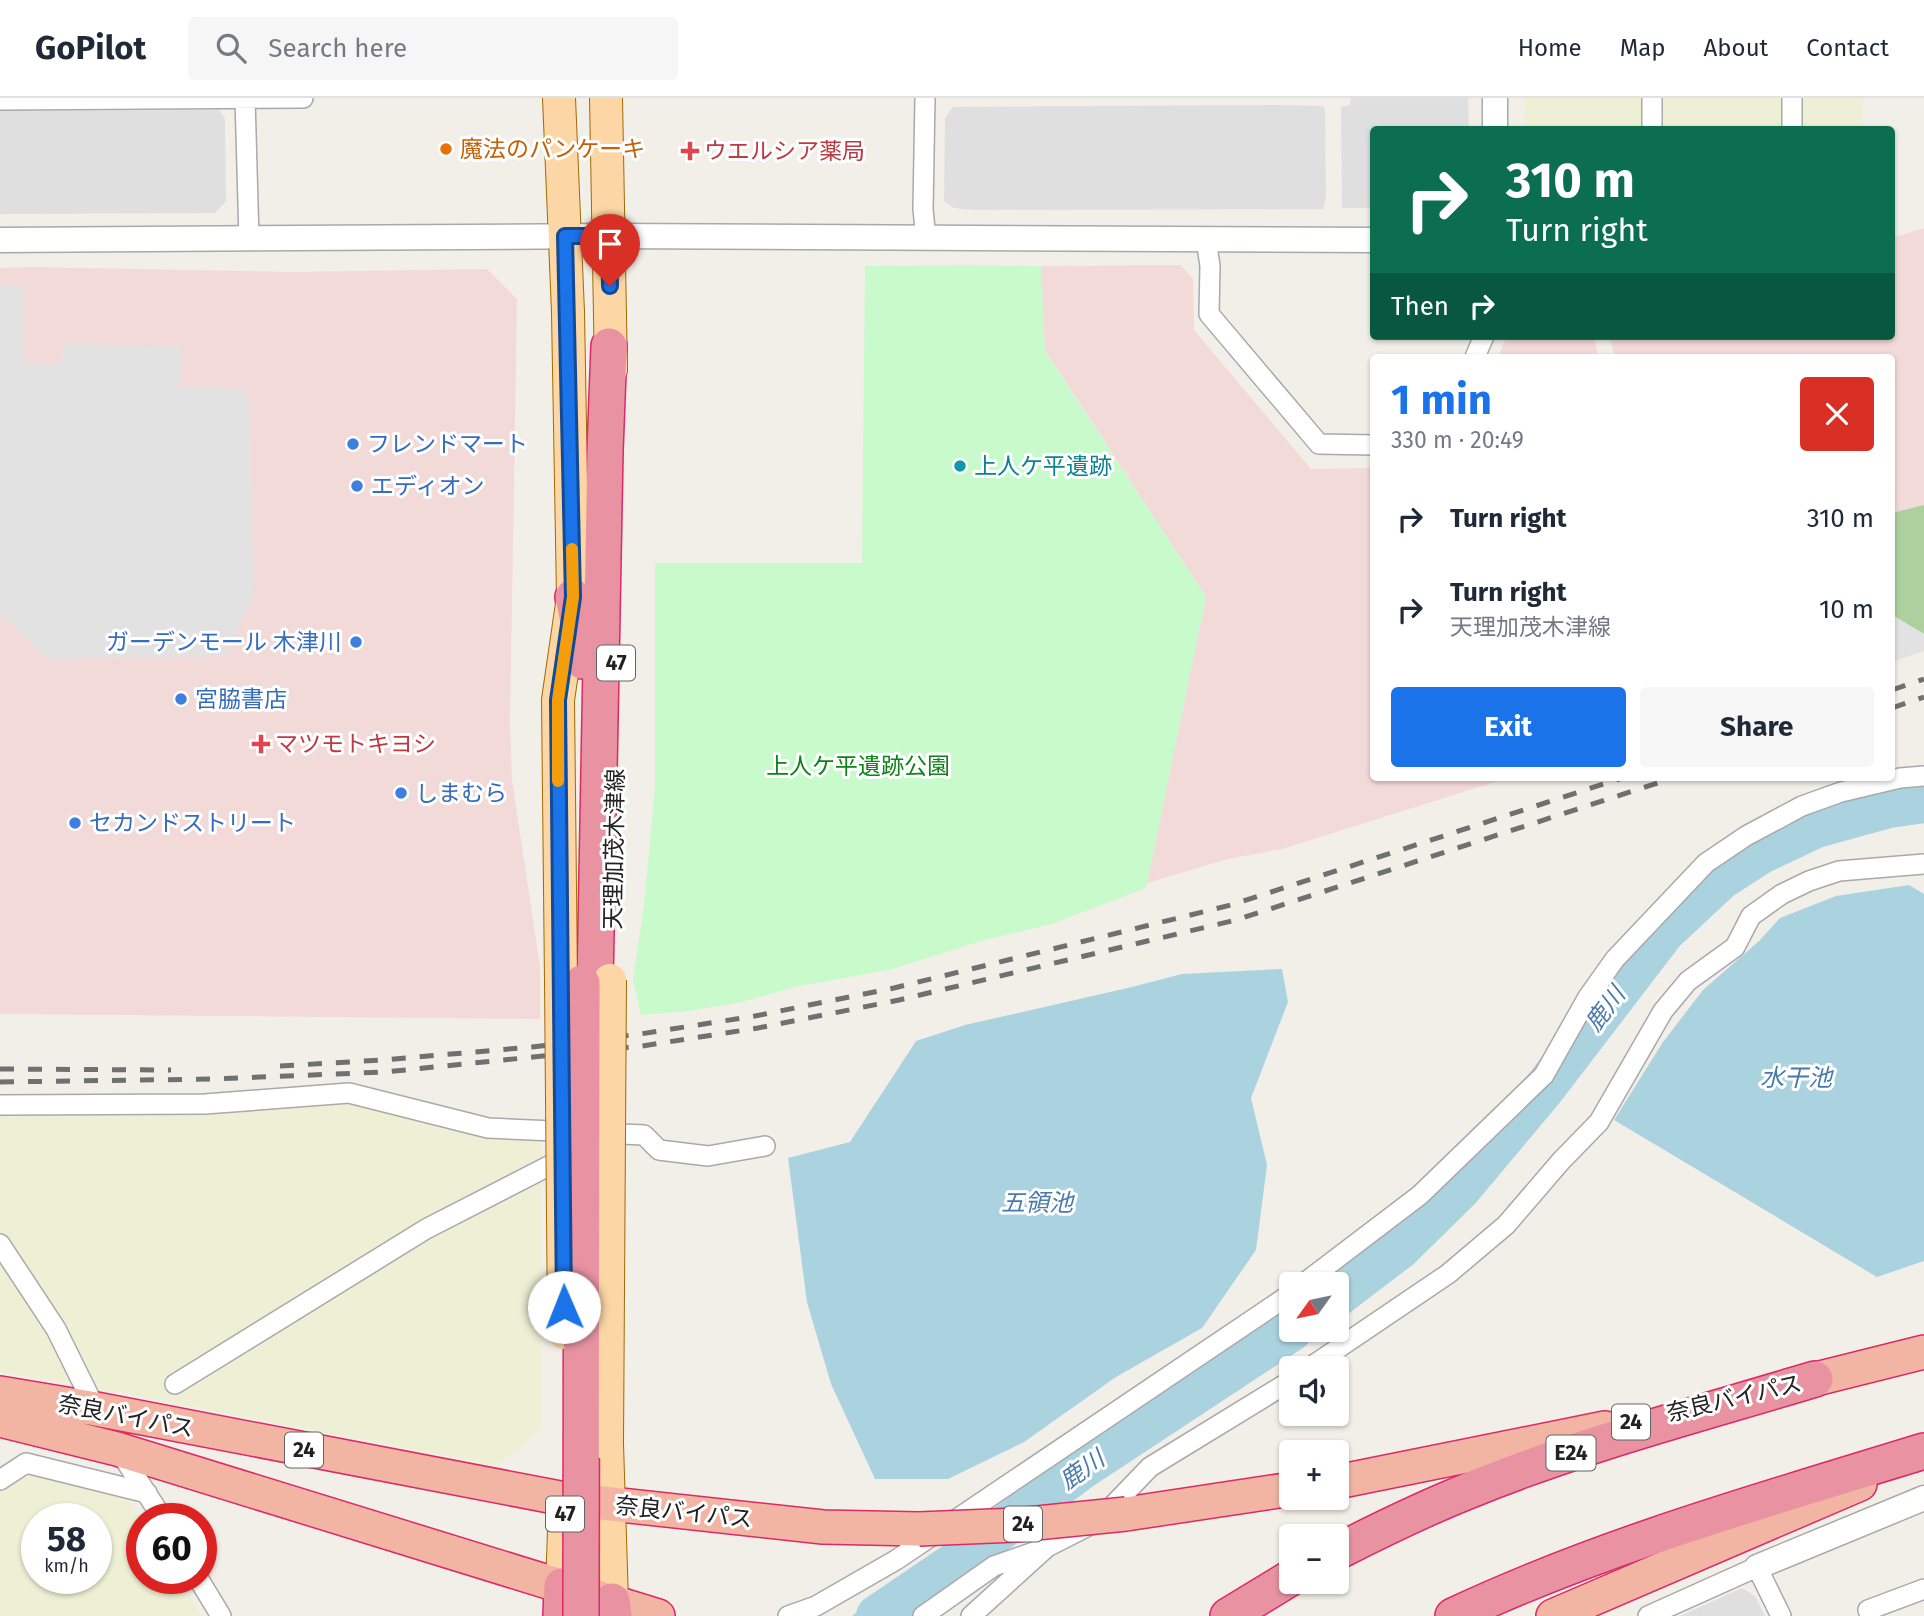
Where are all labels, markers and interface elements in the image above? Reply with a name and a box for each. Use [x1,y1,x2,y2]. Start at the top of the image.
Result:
search box [188,17,678,80]
text: GoPilot [35,28,146,68]
icon: search [212,29,250,67]
text: Search here [268,33,407,64]
text: Home [1518,34,1582,62]
text: Map [1620,34,1666,62]
text: About [1704,34,1768,62]
text: Contact [1806,34,1889,62]
place label: 魔法のパンケーキ [460,135,645,163]
place label: ウエルシア薬局 [704,137,865,165]
marker: 魔法のパンケーキ [438,141,454,157]
marker: ウエルシア薬局 [682,143,698,159]
text: 310 m [1506,151,1635,210]
icon: right [1391,154,1482,245]
text: Turn right [1506,211,1648,249]
pin [580,214,640,286]
icon: arrive [591,225,629,263]
icon: right [1463,287,1501,325]
text: Then [1391,291,1449,322]
text: 1 min [1391,375,1492,425]
button: close [1800,377,1874,451]
text: 330 m · 20:49 [1391,426,1524,454]
place label: フレンドマート [367,430,528,458]
marker: フレンドマート [345,436,361,452]
place label: 上人ケ平遺跡 [974,452,1112,480]
marker: 上人ケ平遺跡 [952,458,968,474]
place label: エディオン [371,472,484,500]
marker: エディオン [349,478,365,494]
icon: right [1391,500,1429,538]
text: Turn right [1450,503,1567,534]
text: 310 m [1807,503,1874,534]
text: Turn right [1450,577,1567,608]
icon: right [1391,591,1429,629]
text: 10 m [1819,594,1874,625]
text: 天理加茂木津線 [1450,613,1611,641]
place label: ガーデンモール 木津川 [106,628,342,656]
marker: ガーデンモール 木津川 [348,634,364,650]
road number: 47 [597,646,635,680]
place label: 宮脇書店 [195,685,287,713]
button: Exit [1391,687,1626,767]
button: Share [1640,687,1874,767]
marker: 宮脇書店 [173,691,189,707]
place label: マツモトキヨシ [275,730,436,758]
marker: マツモトキヨシ [253,736,269,752]
park label: 上人ケ平遺跡公園 [766,752,950,780]
street label: 天理加茂木津線 [599,768,629,930]
place label: しまむら [415,779,507,807]
marker: しまむら [393,785,409,801]
place label: セカンドストリート [89,809,296,837]
marker: セカンドストリート [67,815,83,831]
water label: 鹿川 [1579,979,1632,1037]
water label: 水干池 [1760,1064,1834,1092]
water label: 五領池 [1001,1189,1075,1217]
position arrow [527,1270,601,1344]
north arrow [1279,1272,1349,1342]
map controls [1279,1272,1349,1594]
button: sound [1279,1356,1349,1426]
street label: 奈良バイパス [1664,1369,1804,1427]
street label: 奈良バイパス [56,1389,196,1443]
road number: 24 [1612,1404,1650,1440]
road number: 24 [285,1432,323,1468]
road number: E24 [1546,1436,1596,1470]
button: + [1279,1440,1349,1510]
water label: 鹿川 [1054,1443,1112,1495]
street label: 奈良バイパス [614,1491,754,1533]
road number: 47 [546,1496,584,1532]
speed limit sign: 60 [126,1503,217,1594]
road number: 24 [1004,1506,1042,1542]
text: 58 [47,1518,86,1560]
button: − [1279,1524,1349,1594]
text: km/h [44,1555,89,1577]

